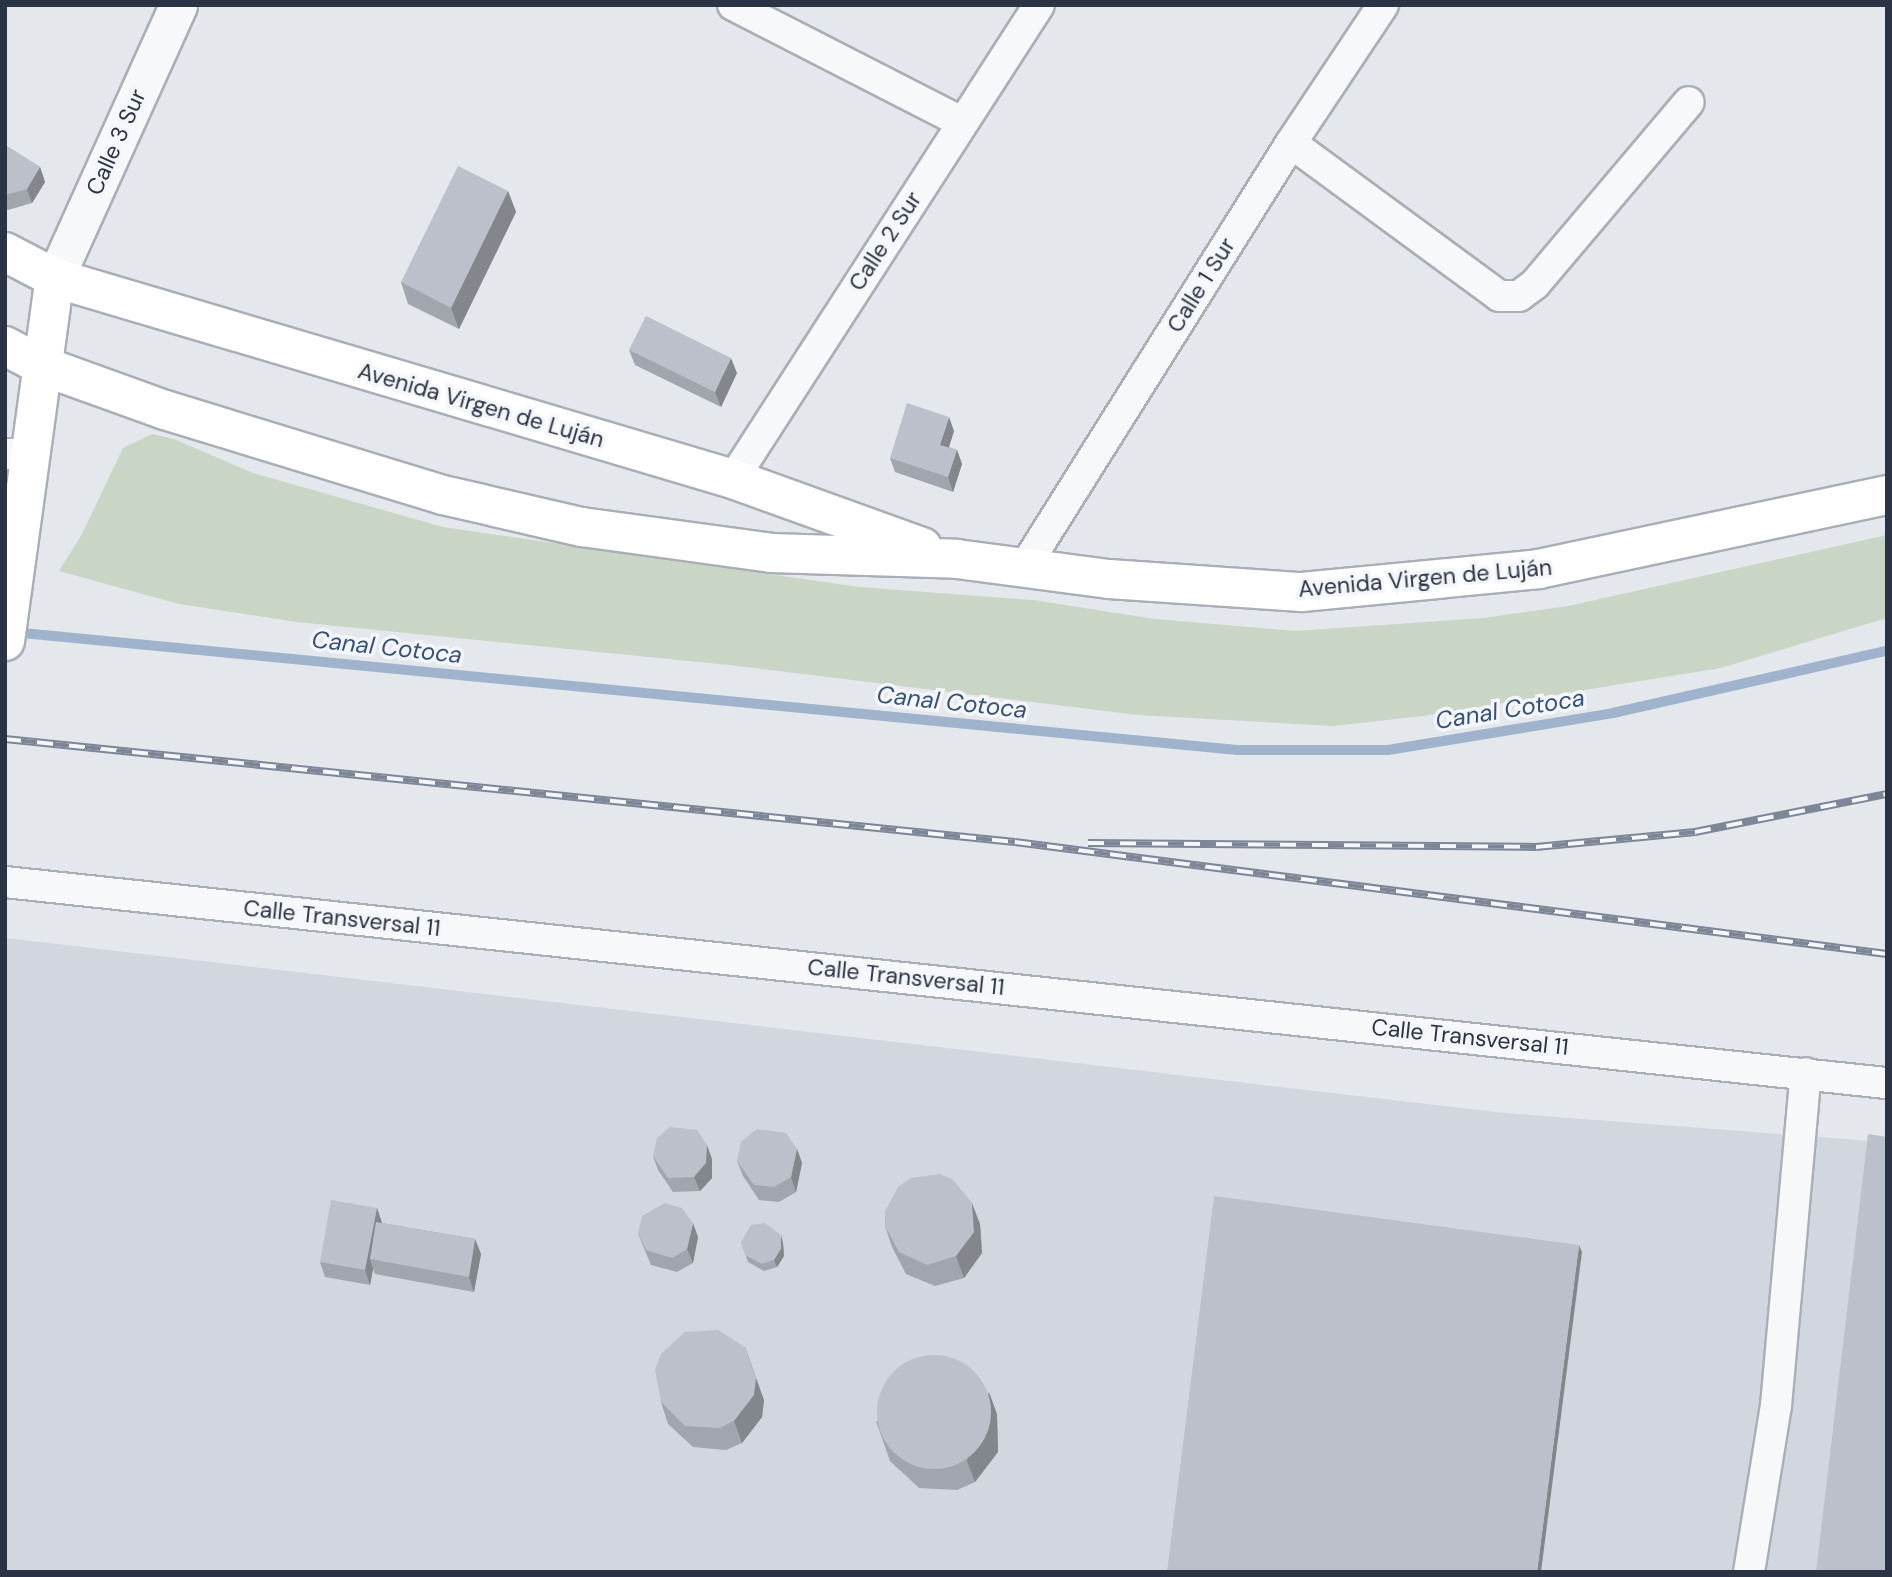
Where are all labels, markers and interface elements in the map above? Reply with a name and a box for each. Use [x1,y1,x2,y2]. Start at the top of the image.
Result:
street label: Calle 3 Sur [80,85,152,199]
street label: Calle 2 Sur [843,186,927,296]
street label: Calle 1 Sur [1161,232,1241,338]
street label: Avenida Virgen de Luján [355,357,607,453]
street label: Avenida Virgen de Luján [1297,553,1553,603]
water label: Canal Cotoca [310,625,464,669]
water label: Canal Cotoca [875,680,1029,724]
water label: Canal Cotoca [1433,683,1587,735]
street label: Calle Transversal 11 [242,894,442,942]
street label: Calle Transversal 11 [806,953,1006,1001]
street label: Calle Transversal 11 [1370,1013,1570,1061]

